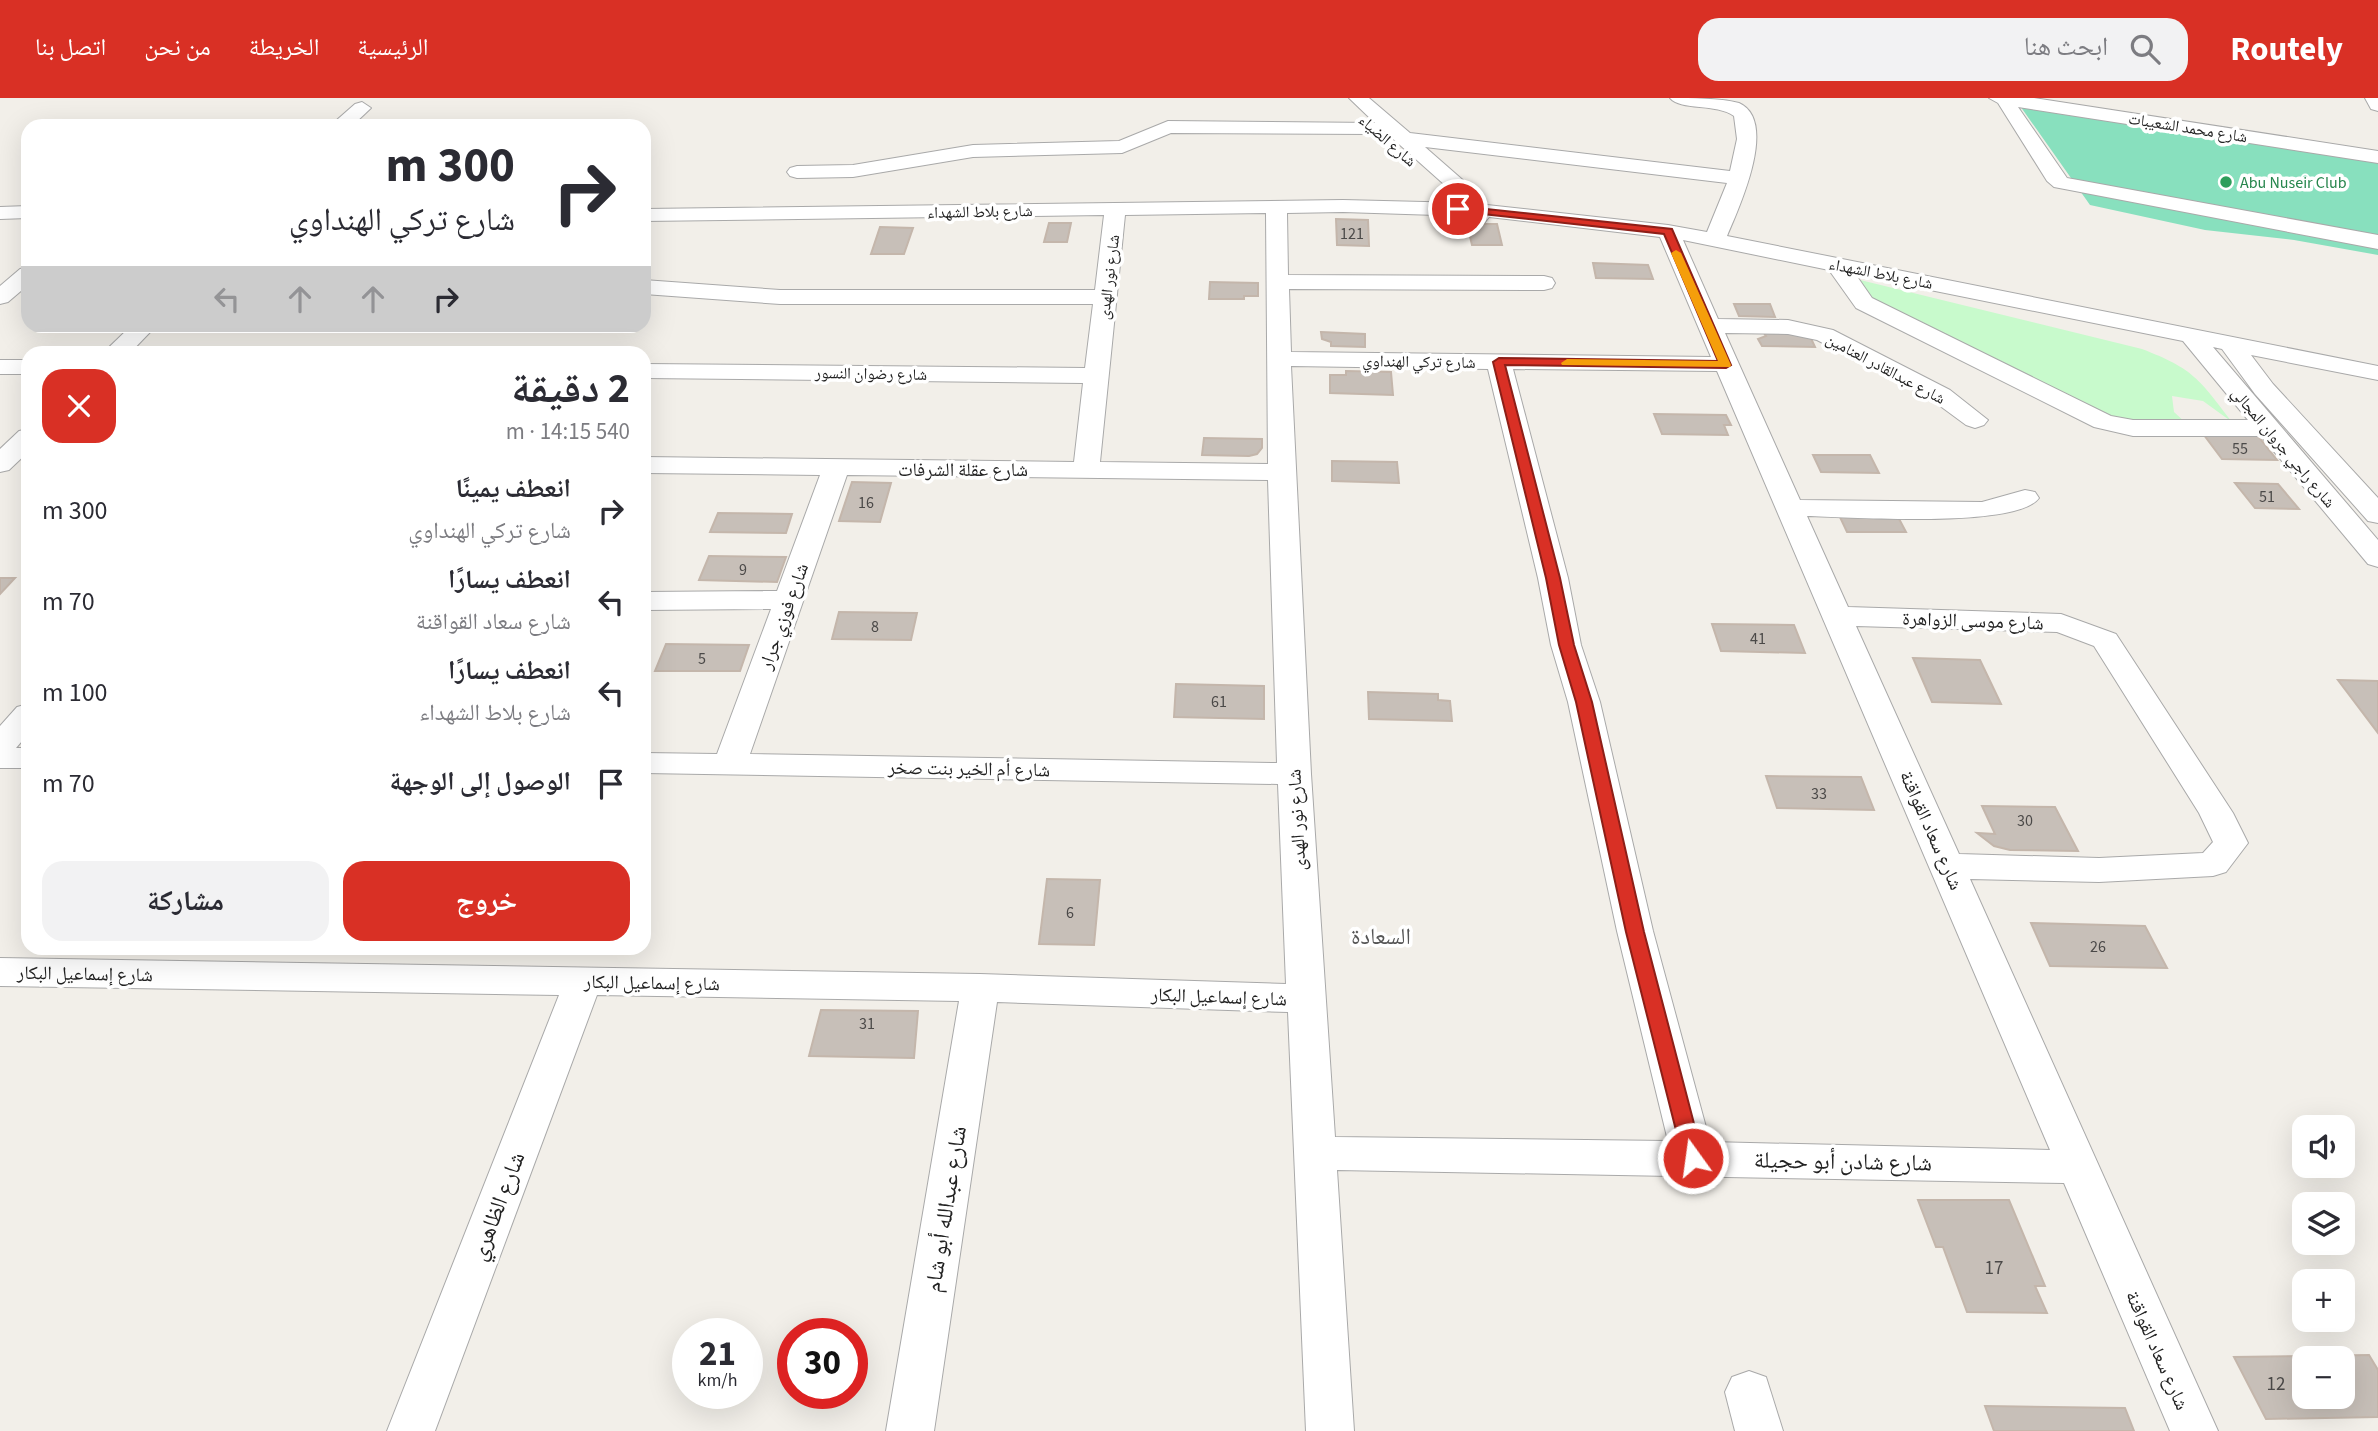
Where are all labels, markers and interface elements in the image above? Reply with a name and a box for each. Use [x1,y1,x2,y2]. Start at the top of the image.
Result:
search box [1698,18,2188,81]
text: Routely [2230,26,2343,73]
text: ابحث هنا [2024,28,2108,65]
text: اتصل بنا [35,30,106,65]
text: من نحن [144,30,211,65]
text: الخريطة [249,30,319,65]
text: الرئيسية [357,30,429,65]
icon: search [2126,30,2164,68]
street label: شارع محمد الشعيبات [2127,108,2249,148]
street label: شارع الضياء [1354,109,1421,172]
text: 300 m [386,131,515,201]
icon: right [539,147,630,238]
place label: Abu Nuseir Club [2240,172,2347,194]
marker: Abu Nuseir Club [2218,174,2234,190]
pin [1428,179,1488,239]
icon: arrive [1439,190,1477,228]
text: شارع تركي الهنداوي [289,197,515,243]
street label: شارع بلاط الشهداء [927,200,1033,224]
house number: 121 [1340,223,1364,245]
street label: شارع نور الهدى [1093,233,1125,321]
street label: شارع بلاط الشهداء [1827,253,1935,295]
icon: left [208,280,246,318]
icon: ahead [281,280,319,318]
icon: ahead [354,280,392,318]
icon: right [427,280,465,318]
street label: شارع عبدالقادر العنامين [1822,328,1949,410]
street label: شارع تركي الهنداوي [1362,350,1476,375]
text: 2 دقيقة [511,359,630,419]
street label: شارع رضوان النسور [814,362,927,386]
button: close [42,369,116,443]
street label: شارع راجي جروان المجالي [2225,383,2340,513]
text: 540 m · 14:15 [506,415,630,448]
house number: 55 [2232,438,2248,460]
street label: شارع عقلة الشرفات [898,457,1028,484]
text: انعطف يمينًا [456,470,571,507]
house number: 51 [2259,486,2275,508]
text: 300 m [42,492,108,529]
icon: right [592,492,630,530]
house number: 16 [858,492,874,514]
text: شارع تركي الهنداوي [408,514,571,547]
house number: 9 [739,559,747,581]
street label: شارع فوزي جرار [752,560,817,675]
text: انعطف يسارًا [448,561,571,598]
text: 70 m [42,583,95,620]
icon: left [592,583,630,621]
text: شارع سعاد القواقنة [416,605,571,638]
street label: شارع موسى الزواهرة [1902,606,2044,637]
house number: 8 [871,616,879,638]
house number: 41 [1750,628,1766,650]
house number: 5 [698,648,706,670]
text: انعطف يسارًا [448,652,571,689]
text: 100 m [42,674,108,711]
icon: left [592,674,630,712]
house number: 61 [1211,691,1227,713]
text: شارع بلاط الشهداء [419,696,571,729]
street label: شارع أم الخير بنت صخر [887,755,1050,784]
text: الوصول إلى الوجهة [390,763,571,800]
text: 70 m [42,765,95,802]
icon: arrive [592,765,630,803]
street label: شارع سعاد القواقنة [1892,767,1969,895]
street label: شارع نور الهدى [1281,768,1314,871]
house number: 33 [1811,783,1827,805]
house number: 30 [2017,810,2033,832]
button: مشاركة [42,861,329,941]
button: خروج [343,861,630,941]
house number: 6 [1066,902,1074,924]
district label: السعادة [1351,920,1411,953]
house number: 26 [2090,936,2106,958]
street label: شارع إسماعيل البكار [16,960,153,989]
street label: شارع إسماعيل البكار [583,969,720,998]
street label: شارع إسماعيل البكار [1150,982,1287,1013]
house number: 31 [859,1013,875,1035]
map controls [2292,1115,2355,1409]
button: sound [2292,1115,2355,1178]
position arrow [1656,1121,1730,1195]
street label: شارع عبدالله أبو شام [916,1124,975,1295]
street label: شارع شادن أبو حجيلة [1754,1143,1932,1180]
street label: شارع الظاهري [462,1147,535,1266]
button: layers [2292,1192,2355,1255]
house number: 17 [1985,1255,2003,1282]
button: + [2292,1269,2355,1332]
street label: شارع سعاد القواقنة [2118,1287,2195,1415]
speed limit sign: 30 [777,1318,868,1409]
text: 21 [699,1329,736,1379]
button: − [2292,1346,2355,1409]
text: km/h [698,1368,737,1393]
house number: 12 [2267,1371,2285,1398]

